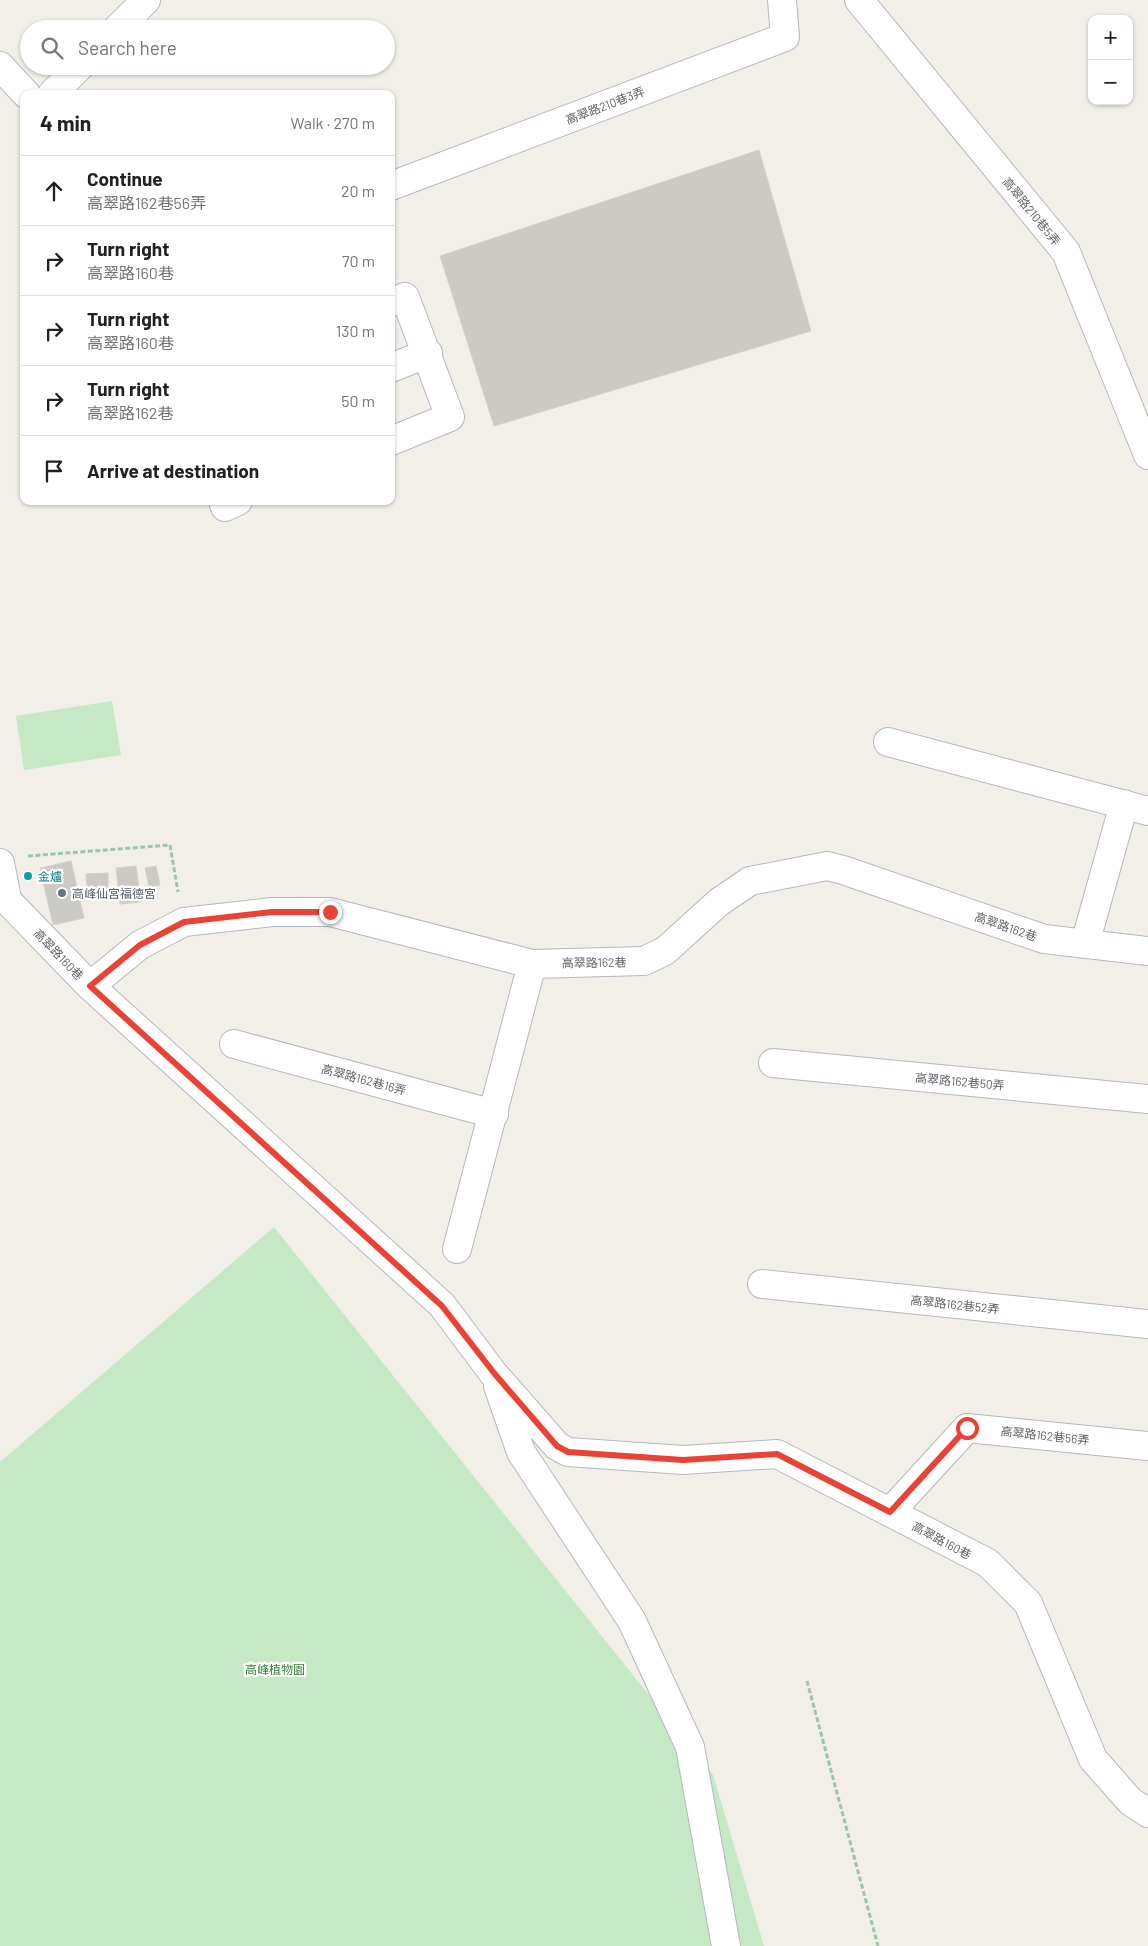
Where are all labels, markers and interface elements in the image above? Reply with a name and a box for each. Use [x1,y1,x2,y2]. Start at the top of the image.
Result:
map controls [1088,15,1133,105]
button: + [1088,15,1133,60]
search box [20,20,395,75]
icon: search [38,34,66,62]
text: Search here [78,36,177,59]
button: − [1088,60,1133,105]
street label: 高翠路210巷3弄 [564,84,646,126]
text: 4 min [40,110,91,135]
text: Walk · 270 m [290,113,375,132]
text: Continue [87,167,163,190]
street label: 高翠路210巷5弄 [1000,174,1064,248]
icon: ahead [40,177,68,205]
text: 20 m [341,181,375,200]
text: 高翠路162巷56弄 [87,193,206,212]
text: Turn right [87,237,169,260]
icon: right [40,247,68,275]
text: 70 m [342,251,375,270]
text: 高翠路160巷 [87,263,174,282]
text: Turn right [87,307,169,330]
icon: right [40,317,68,345]
text: 130 m [336,321,375,340]
text: 高翠路160巷 [87,333,174,352]
text: Turn right [87,377,169,400]
icon: right [40,387,68,415]
text: 50 m [341,391,375,410]
text: 高翠路162巷 [87,403,173,422]
icon: arrive [40,457,68,485]
text: Arrive at destination [87,459,259,482]
place label: 金爐 [38,869,62,883]
marker: 金爐 [22,870,34,882]
place label: 高峰仙宮福德宮 [72,886,156,900]
marker: 高峰仙宮福德宮 [56,887,68,899]
route end [319,901,342,924]
street label: 高翠路162巷 [973,909,1039,943]
street label: 高翠路160巷 [31,926,87,982]
street label: 高翠路162巷 [561,954,627,970]
street label: 高翠路162巷16弄 [320,1061,408,1097]
street label: 高翠路162巷50弄 [915,1070,1005,1092]
street label: 高翠路162巷52弄 [910,1292,1000,1316]
route start [956,1417,979,1440]
street label: 高翠路162巷56弄 [1000,1423,1090,1447]
street label: 高翠路160巷 [910,1519,974,1561]
park label: 高峰植物園 [245,1662,305,1676]

